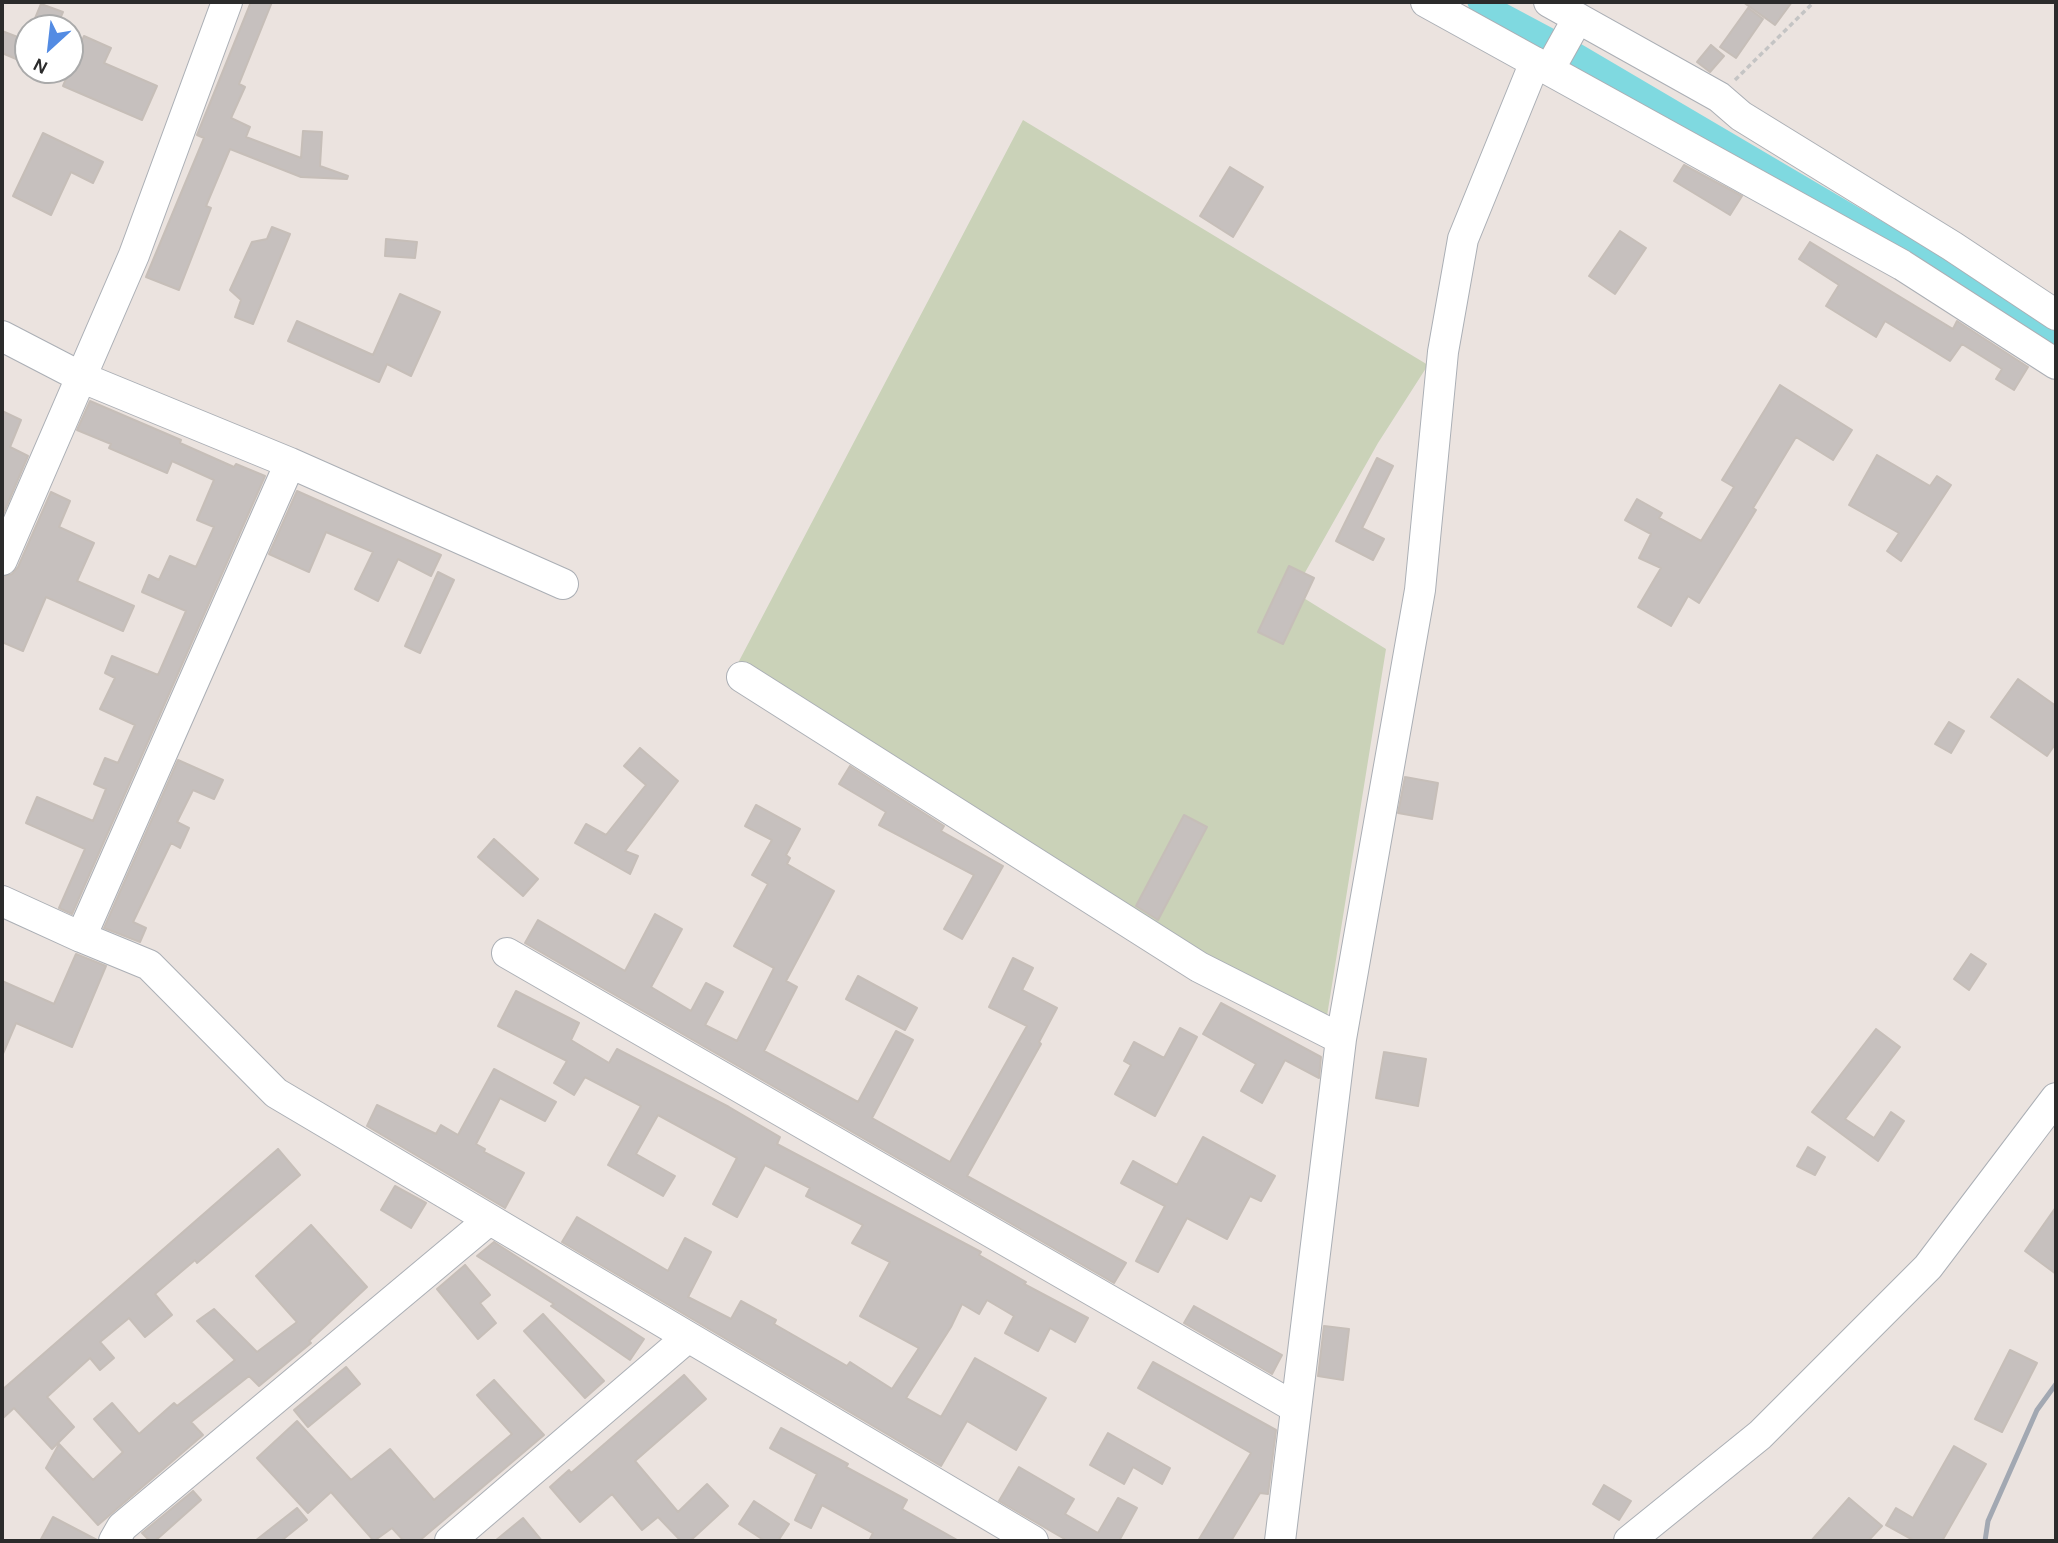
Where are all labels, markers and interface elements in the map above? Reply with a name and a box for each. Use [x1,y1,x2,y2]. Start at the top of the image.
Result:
north arrow [14,14,84,84]
text: N [29,53,51,79]

